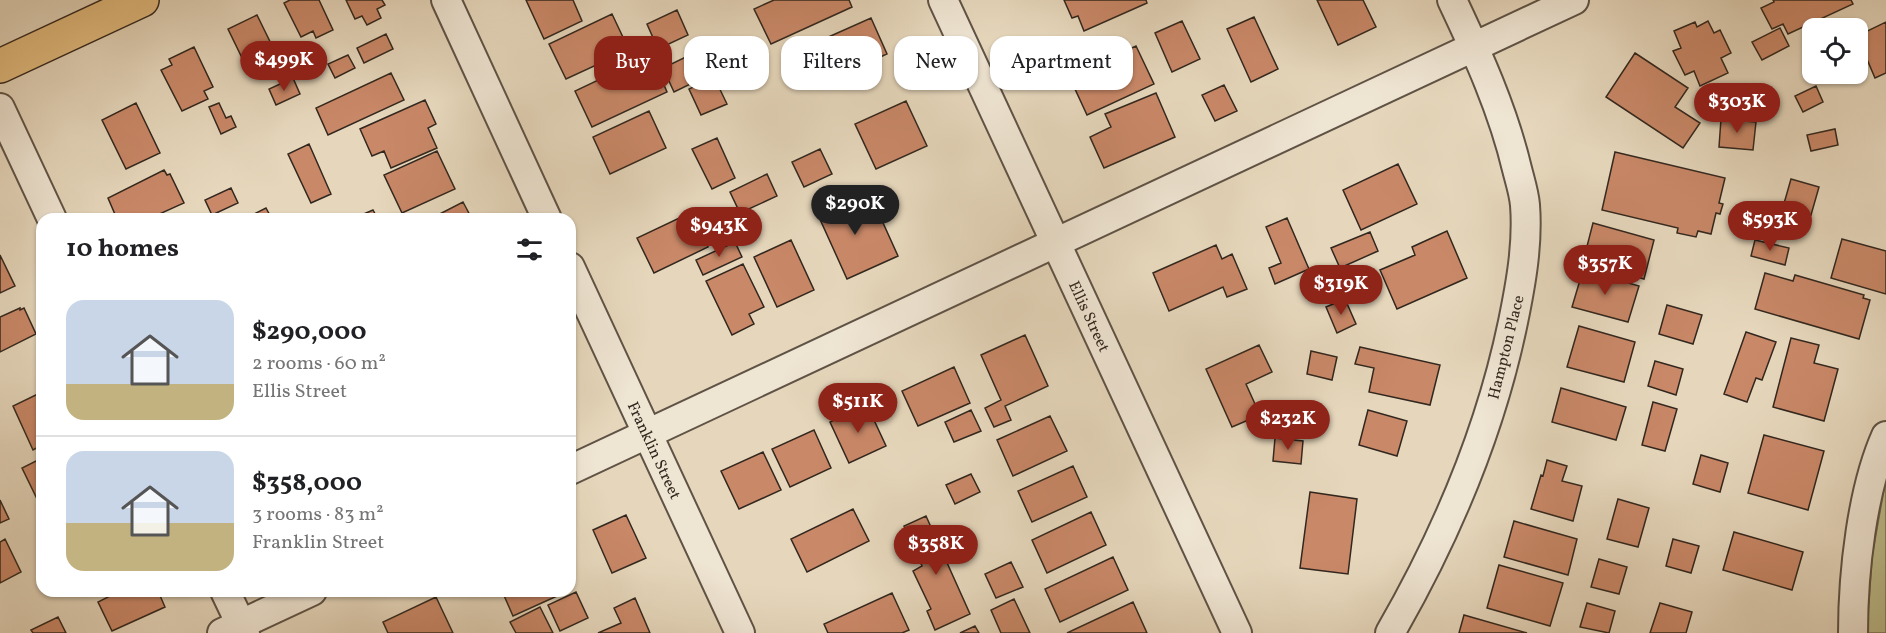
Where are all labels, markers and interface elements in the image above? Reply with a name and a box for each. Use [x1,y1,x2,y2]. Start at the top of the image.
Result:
map controls [1802,18,1868,84]
button: locate [1802,18,1868,84]
chip: Buy [594,36,672,90]
chip: Rent [684,36,769,90]
chip: Filters [781,36,882,90]
chip: New [894,36,978,90]
chip: Apartment [990,36,1133,90]
pin: $499K [242,41,326,92]
text: $499K [254,46,314,74]
pin: $303K [1695,83,1779,134]
text: $303K [1708,88,1766,116]
pin: $290K [813,185,897,236]
text: $290K [825,190,885,218]
pin: $593K [1728,201,1812,252]
text: $593K [1742,206,1798,234]
pin: $943K [677,207,761,258]
text: $943K [690,212,748,240]
text: 10 homes [66,231,179,267]
icon: filters [513,233,546,266]
pin: $357K [1563,245,1647,296]
text: $357K [1577,250,1633,278]
pin: $319K [1299,265,1383,316]
text: $319K [1314,270,1368,298]
street label: Ellis Street [1062,278,1114,356]
street label: Hampton Place [1483,293,1531,402]
text: $290,000 [252,314,367,350]
icon: home [114,324,186,396]
text: 2 rooms · 60 m² [252,350,386,378]
text: Ellis Street [252,378,347,406]
pin: $511K [816,383,900,434]
text: $511K [832,388,884,416]
street label: Franklin Street [621,398,686,504]
pin: $232K [1246,400,1330,451]
text: $232K [1260,405,1316,433]
text: $358,000 [252,465,362,501]
icon: home [114,475,186,547]
text: 3 rooms · 83 m² [252,501,384,529]
pin: $358K [894,525,978,576]
text: Franklin Street [252,529,384,557]
text: $358K [908,530,964,558]

